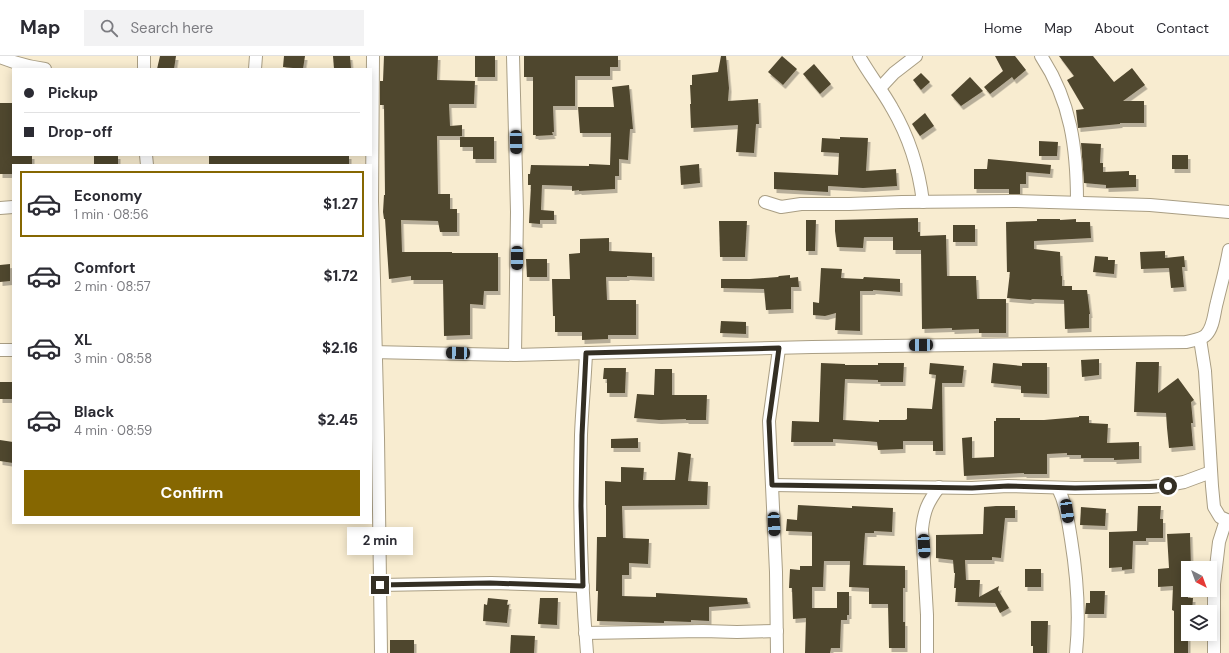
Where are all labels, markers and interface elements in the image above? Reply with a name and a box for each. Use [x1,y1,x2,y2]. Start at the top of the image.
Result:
search box [84,10,364,46]
text: Map [20,15,60,40]
icon: search [98,17,120,39]
text: Search here [130,18,213,38]
text: Home [984,19,1022,37]
text: Map [1044,19,1072,37]
text: About [1094,19,1134,37]
text: Contact [1156,19,1209,37]
text: Pickup [48,83,98,103]
text: Drop-off [48,122,113,142]
car [510,130,522,154]
icon: car [26,186,62,222]
text: Economy [74,186,142,206]
text: $1.27 [323,194,358,214]
text: 1 min · 08:56 [74,206,149,223]
car [511,246,523,270]
icon: car [26,258,62,294]
text: Comfort [74,258,135,278]
text: $1.72 [324,266,358,286]
text: 2 min · 08:57 [74,278,151,295]
icon: car [26,330,62,366]
text: XL [74,330,92,350]
text: $2.16 [322,338,358,358]
car [909,339,933,351]
car [446,347,470,359]
text: 3 min · 08:58 [74,350,152,367]
icon: car [26,402,62,438]
text: Black [74,402,114,422]
text: $2.45 [317,410,358,430]
text: 4 min · 08:59 [74,422,152,439]
button: Confirm [24,470,360,516]
route start [1159,477,1177,495]
car [1059,498,1075,524]
car [767,512,781,536]
callout: 2 min [347,527,413,555]
text: 2 min [363,532,397,549]
car [917,534,931,558]
north arrow [1181,561,1217,597]
map controls [1181,561,1217,641]
route end [371,576,389,594]
button: layers [1181,605,1217,641]

